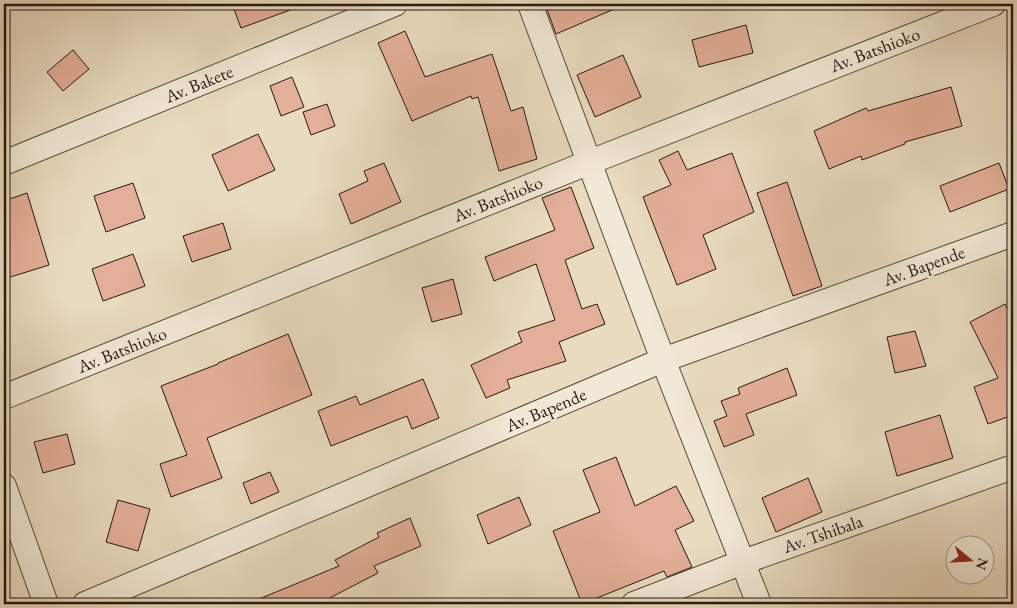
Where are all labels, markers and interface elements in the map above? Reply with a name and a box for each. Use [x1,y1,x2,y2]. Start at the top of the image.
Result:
street label: Av. Batshioko [826,22,923,78]
street label: Av. Bakete [160,59,236,108]
street label: Av. Batshioko [449,170,546,227]
street label: Av. Bapende [879,240,968,291]
street label: Av. Batshioko [73,321,170,378]
street label: Av. Bapende [501,382,590,437]
street label: Av. Tshibala [779,509,867,558]
north arrow [944,536,994,586]
text: N [972,556,993,573]

